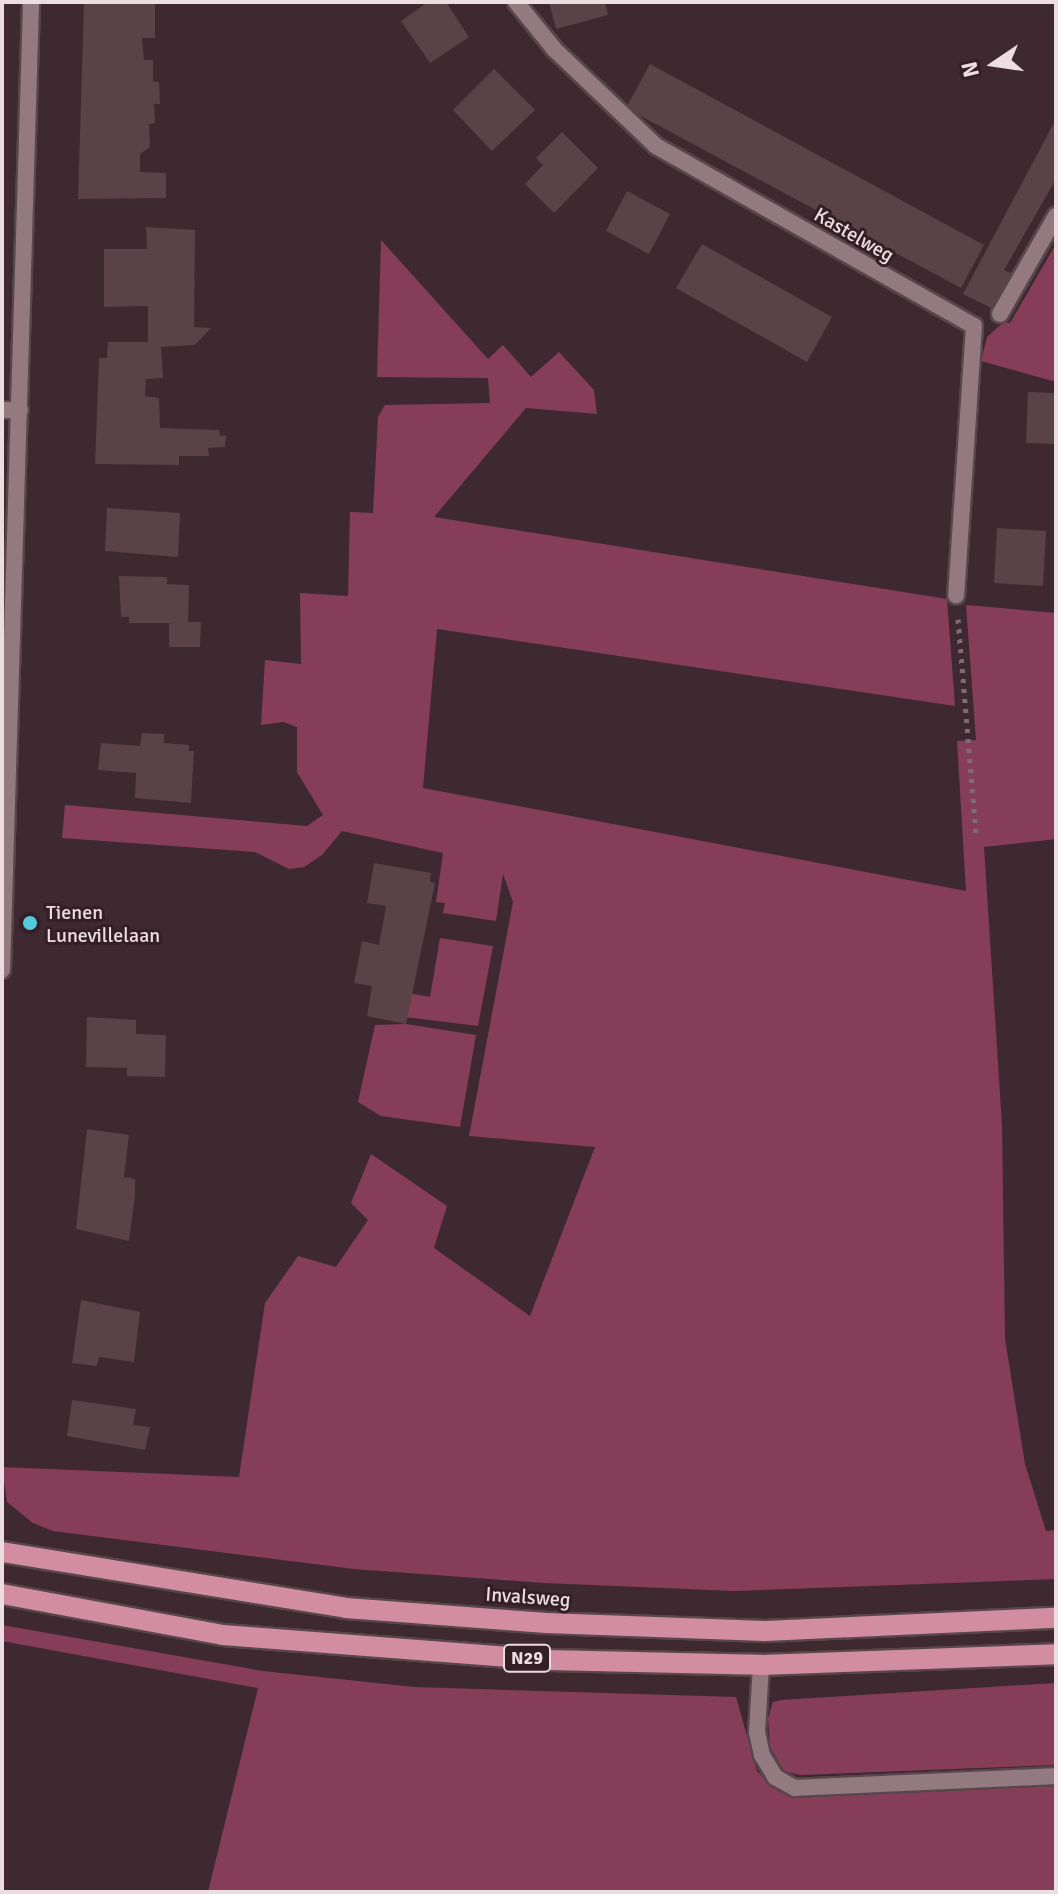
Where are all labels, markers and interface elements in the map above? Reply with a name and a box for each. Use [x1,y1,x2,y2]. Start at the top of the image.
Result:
north arrow [954,24,1034,104]
text: N [955,59,985,80]
street label: Kastelweg [810,203,898,267]
place label: Tienen Lunevillelaan [46,900,160,947]
marker: Tienen Lunevillelaan [21,914,39,932]
street label: Invalsweg [485,1582,571,1612]
road number: N29 [503,1644,551,1672]

